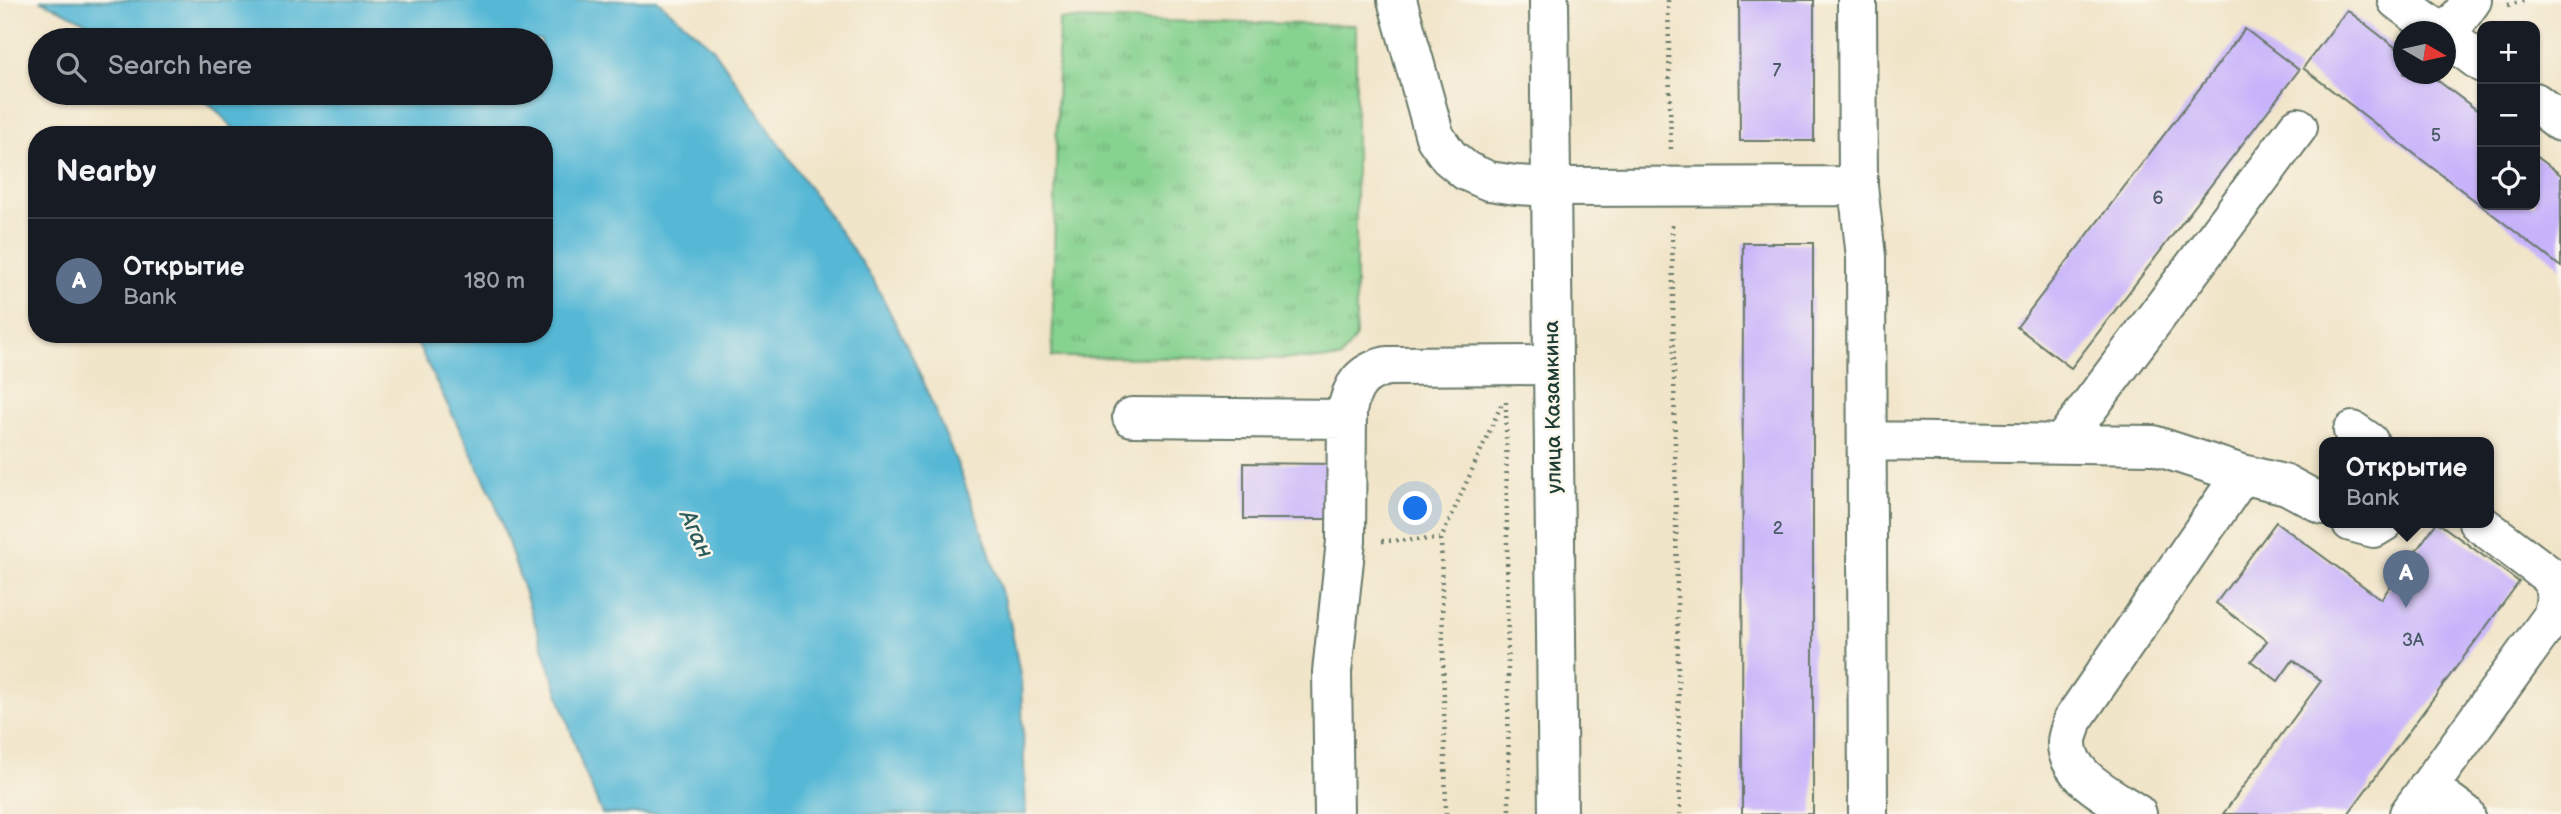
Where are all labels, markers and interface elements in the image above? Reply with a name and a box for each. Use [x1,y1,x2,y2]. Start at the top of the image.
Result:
north arrow [2393,21,2456,84]
map controls [2477,21,2540,210]
button: + [2477,21,2540,84]
search box [28,28,553,105]
icon: search [52,48,90,86]
text: Search here [108,51,252,82]
house number: 7 [1773,60,1782,81]
button: − [2477,84,2540,147]
house number: 5 [2431,125,2441,146]
button: locate [2477,147,2540,210]
text: Nearby [56,154,156,190]
house number: 6 [2153,188,2164,209]
text: Открытие [123,252,245,283]
text: A [72,267,86,295]
text: 180 m [464,267,525,295]
text: Bank [123,283,176,311]
street label: улица Казамкина [1539,320,1567,494]
popup [2319,437,2494,528]
text: Открытие [2346,453,2467,484]
text: Bank [2346,484,2399,512]
your location [1398,491,1432,525]
water label: Аган [672,504,719,562]
house number: 2 [1773,518,1784,539]
pin: A [2383,550,2429,608]
house number: 3А [2402,630,2424,651]

